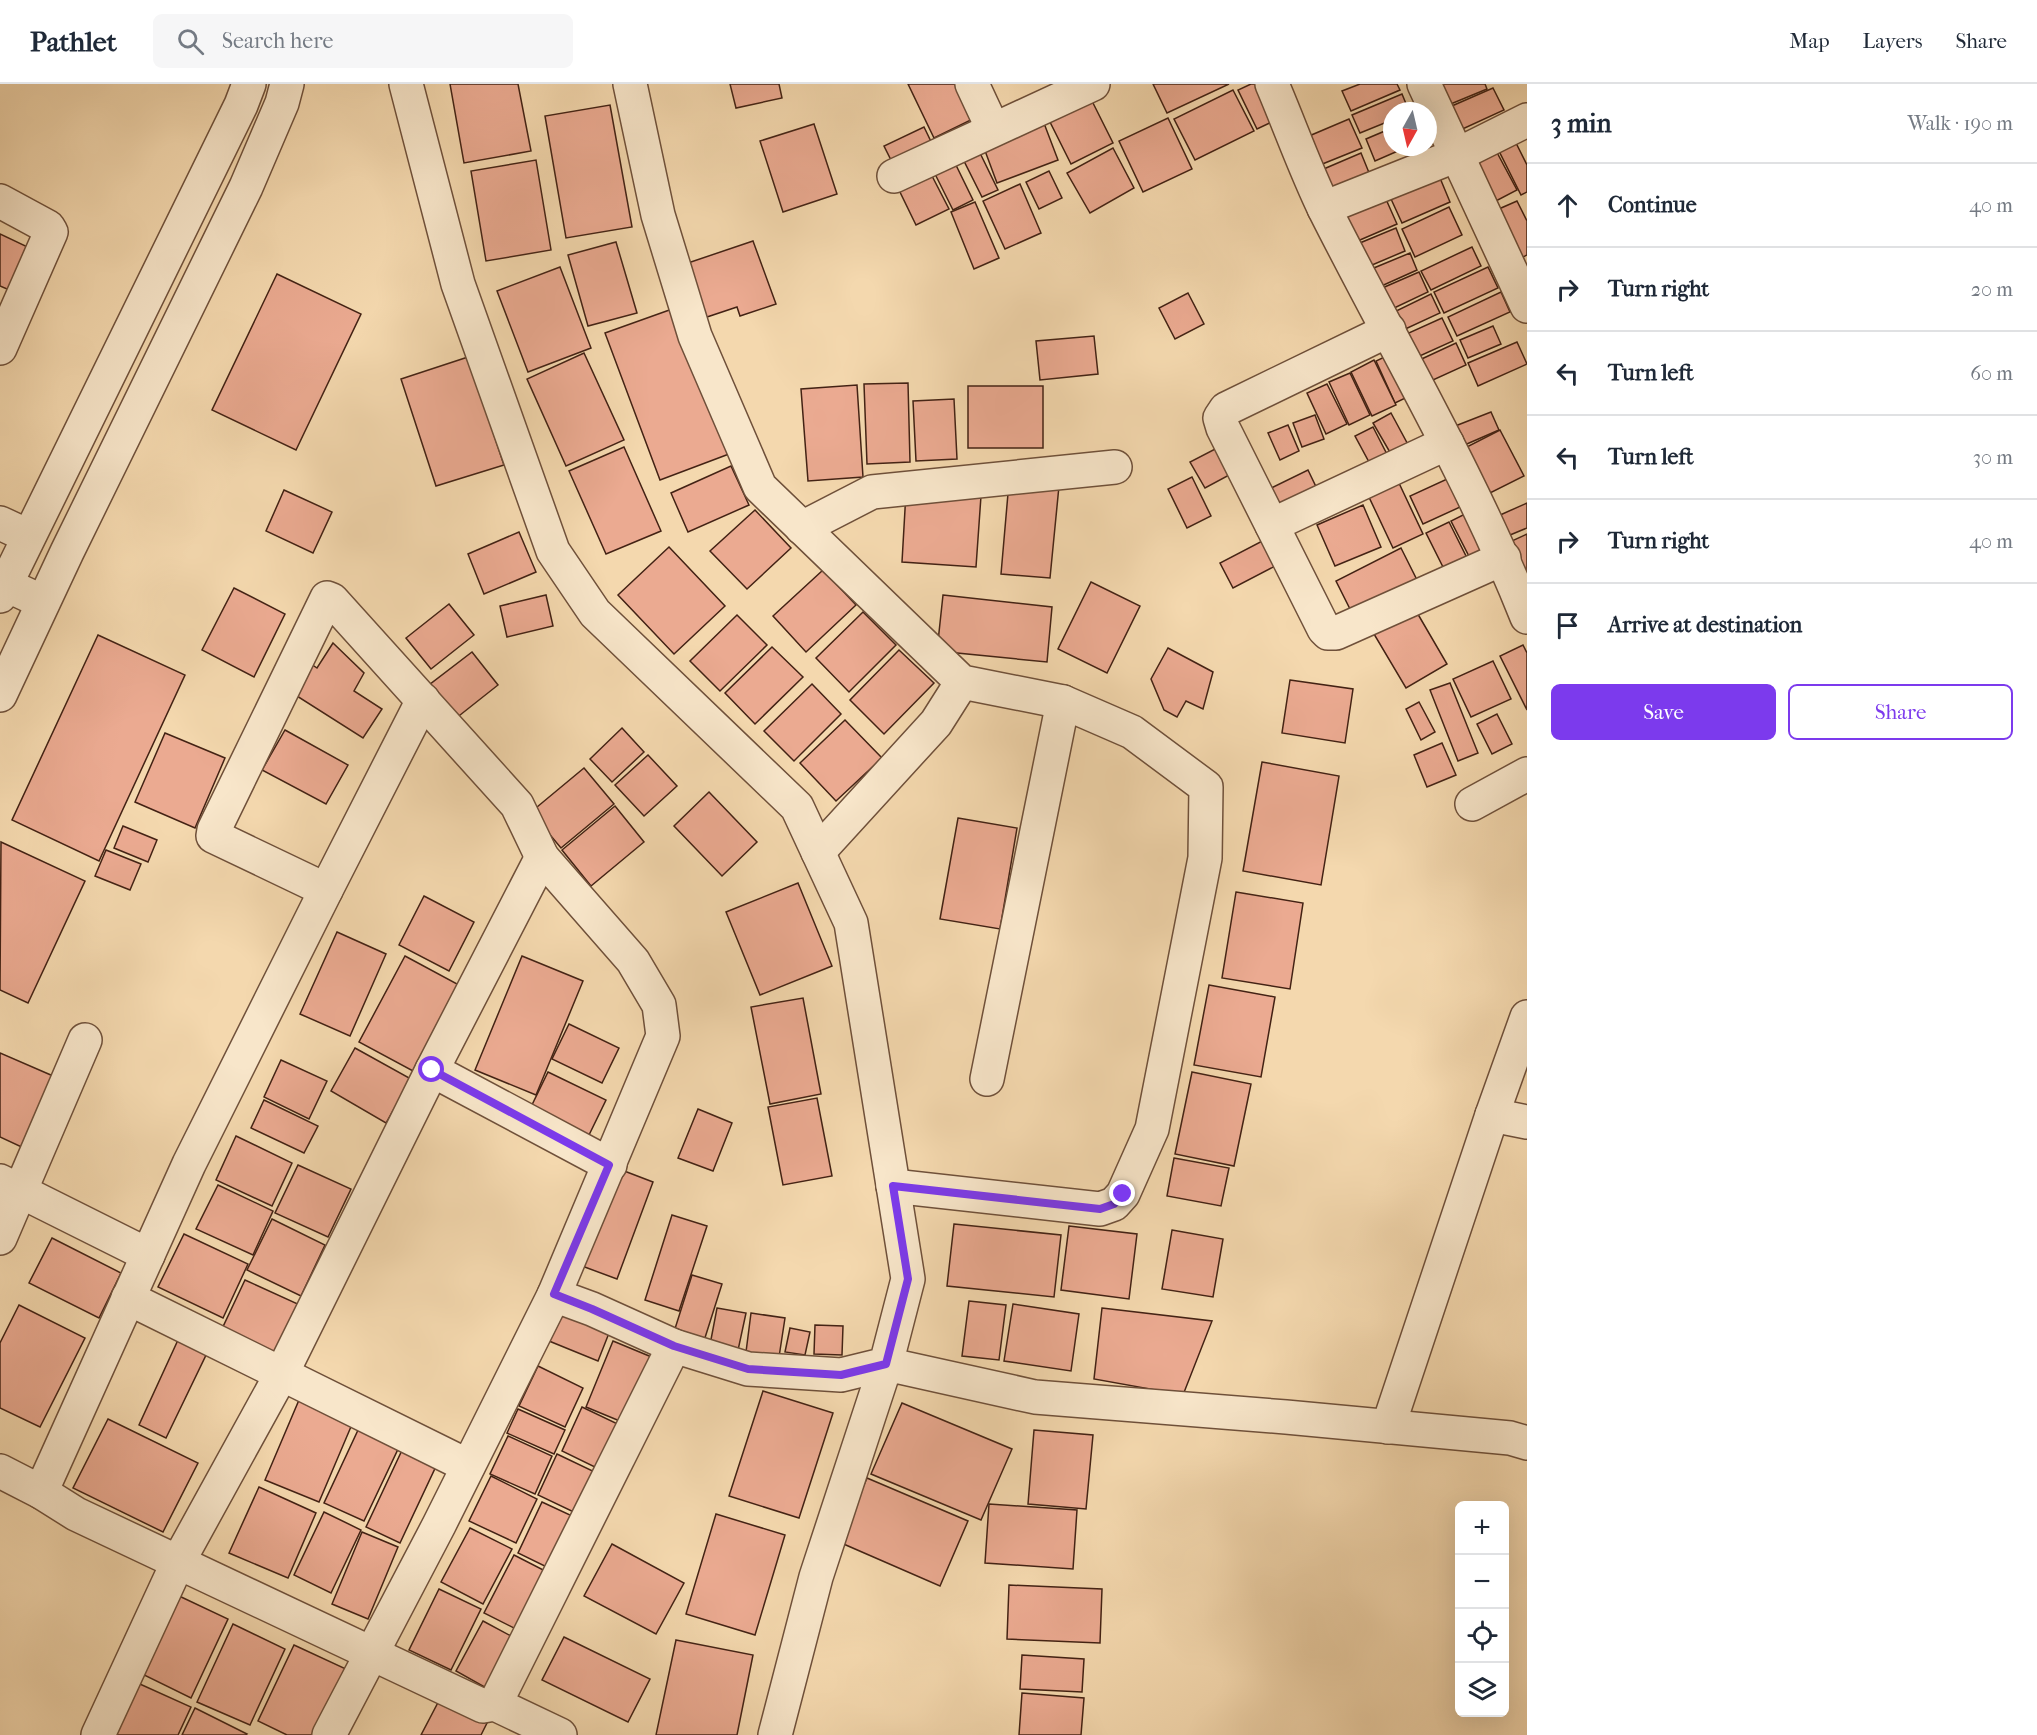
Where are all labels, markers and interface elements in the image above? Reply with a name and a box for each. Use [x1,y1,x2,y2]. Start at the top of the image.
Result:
search box [153,14,573,68]
text: Pathlet [30,25,117,58]
icon: search [174,25,207,58]
text: Search here [222,28,333,54]
text: Map [1789,29,1830,53]
text: Layers [1863,29,1922,53]
text: Share [1955,29,2007,53]
north arrow [1383,102,1437,156]
text: 3 min [1551,108,1612,139]
text: Walk · 190 m [1907,112,2013,135]
icon: ahead [1551,189,1584,222]
text: Continue [1608,192,1697,218]
text: 40 m [1969,194,2013,217]
icon: right [1551,273,1584,306]
text: Turn right [1608,276,1709,302]
text: 20 m [1971,278,2013,301]
icon: left [1551,357,1584,390]
text: Turn left [1608,360,1694,386]
text: 60 m [1970,362,2013,385]
icon: left [1551,441,1584,474]
text: Turn left [1608,444,1694,470]
text: 30 m [1973,446,2013,469]
icon: right [1551,525,1584,558]
text: Turn right [1608,528,1709,554]
text: 40 m [1969,530,2013,553]
icon: arrive [1551,609,1584,642]
text: Arrive at destination [1608,612,1802,638]
button: Save [1551,684,1776,740]
button: Share [1788,684,2013,740]
route start [418,1056,444,1082]
route end [1109,1180,1135,1206]
map controls [1455,1501,1509,1717]
button: + [1455,1501,1509,1555]
button: − [1455,1555,1509,1609]
button: locate [1455,1609,1509,1663]
button: layers [1455,1663,1509,1717]

